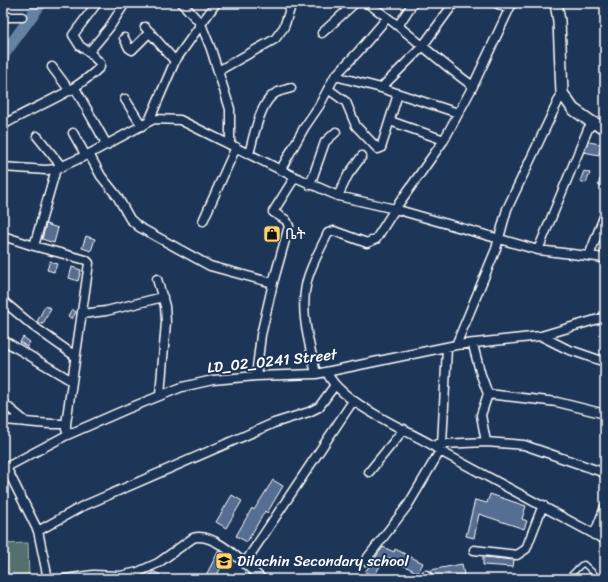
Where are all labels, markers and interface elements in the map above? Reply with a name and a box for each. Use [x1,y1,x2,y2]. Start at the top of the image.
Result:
place label: ቤት [285,221,306,247]
shop icon: ቤት [262,224,282,244]
street label: LD_02_0241 Street [206,341,339,381]
place label: Dilachin Secondary school [237,548,409,574]
school or university icon: Dilachin Secondary school [214,551,234,571]

